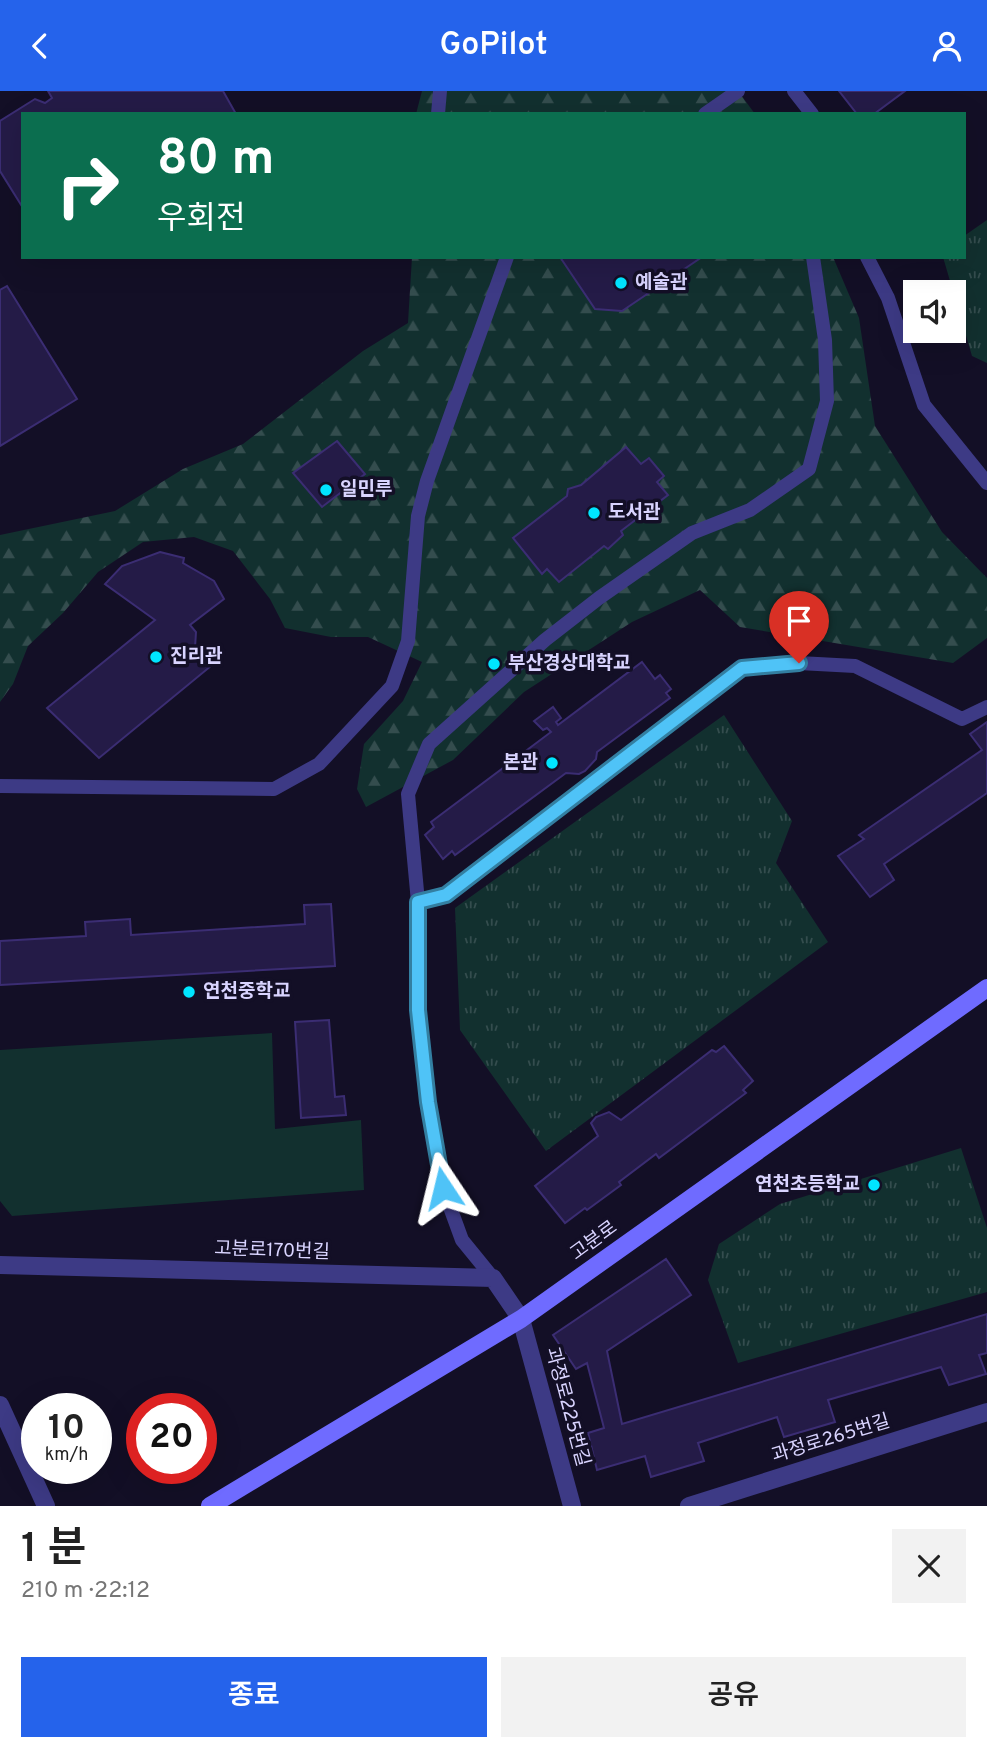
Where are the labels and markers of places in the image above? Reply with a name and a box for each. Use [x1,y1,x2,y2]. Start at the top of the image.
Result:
place label: 예술관 [635,271,688,295]
marker: 예술관 [613,275,629,291]
place label: 일민루 [340,478,392,502]
marker: 일민루 [318,482,334,498]
place label: 도서관 [608,501,661,525]
marker: 도서관 [586,505,602,521]
pin [769,591,829,663]
place label: 진리관 [170,645,223,669]
marker: 진리관 [148,649,164,665]
place label: 부산경상대학교 [508,652,630,676]
marker: 부산경상대학교 [486,656,502,672]
place label: 본관 [503,751,539,775]
marker: 본관 [544,755,560,771]
place label: 연천중학교 [203,980,290,1004]
marker: 연천중학교 [181,984,197,1000]
place label: 연천초등학교 [755,1173,860,1197]
marker: 연천초등학교 [866,1177,882,1193]

